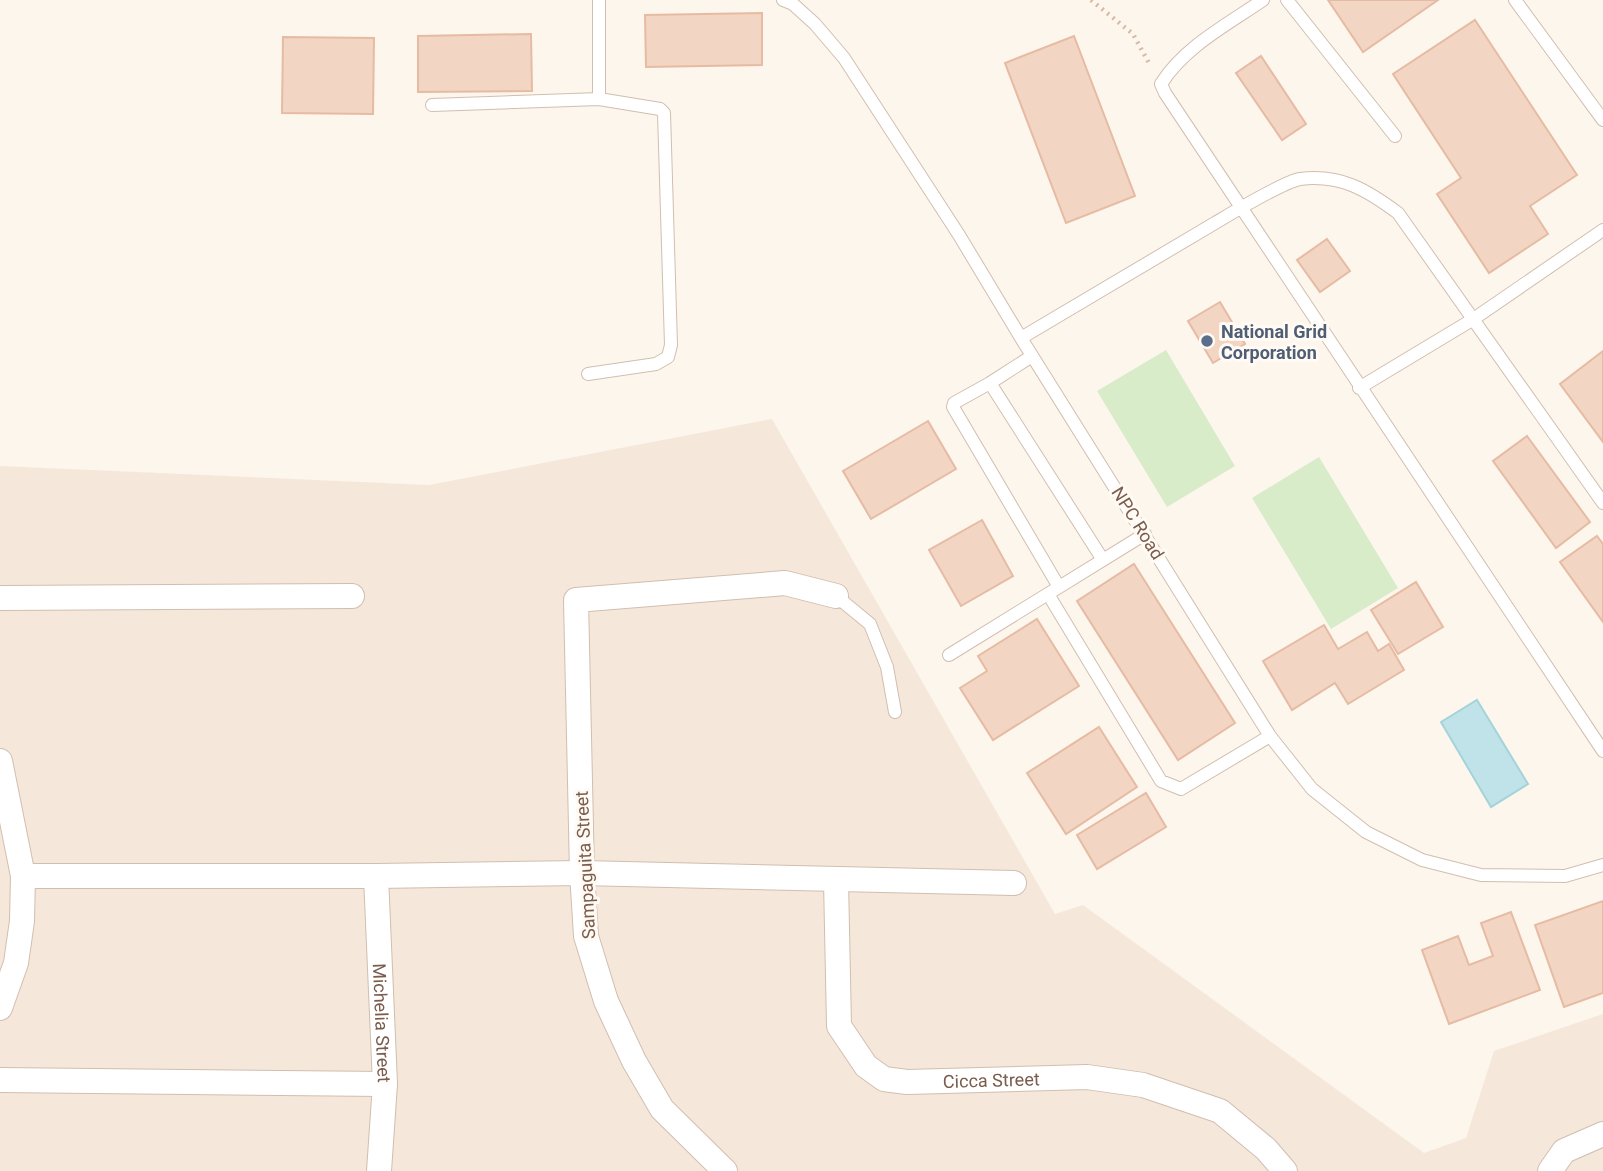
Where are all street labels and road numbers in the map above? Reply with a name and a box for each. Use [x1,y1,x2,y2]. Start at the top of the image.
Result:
street label: NPC Road [1107,483,1169,563]
street label: Sampaguita Street [571,790,599,940]
street label: Michelia Street [369,963,395,1083]
street label: Cicca Street [943,1068,1040,1091]

